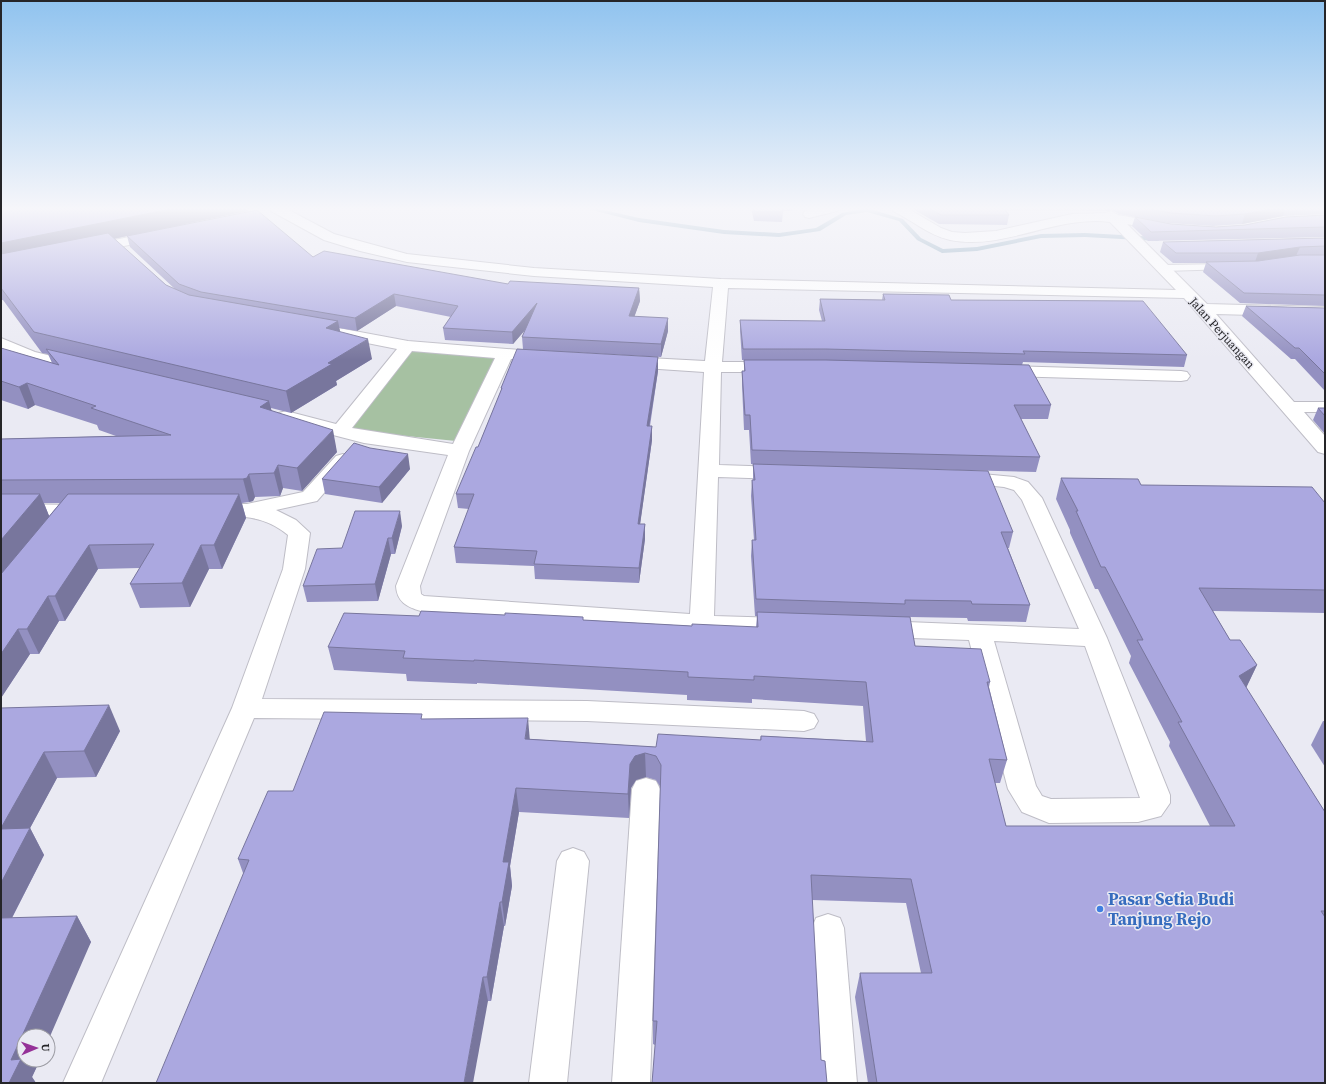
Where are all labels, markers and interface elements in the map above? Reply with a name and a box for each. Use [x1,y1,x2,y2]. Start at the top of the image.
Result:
street label: Jalan Perjuangan [1185,293,1258,372]
place label: Pasar Setia Budi Tanjung Rejo [1108,887,1235,931]
marker: Pasar Setia Budi Tanjung Rejo [1095,904,1105,914]
north arrow [16,1028,56,1068]
text: U [38,1043,53,1052]

